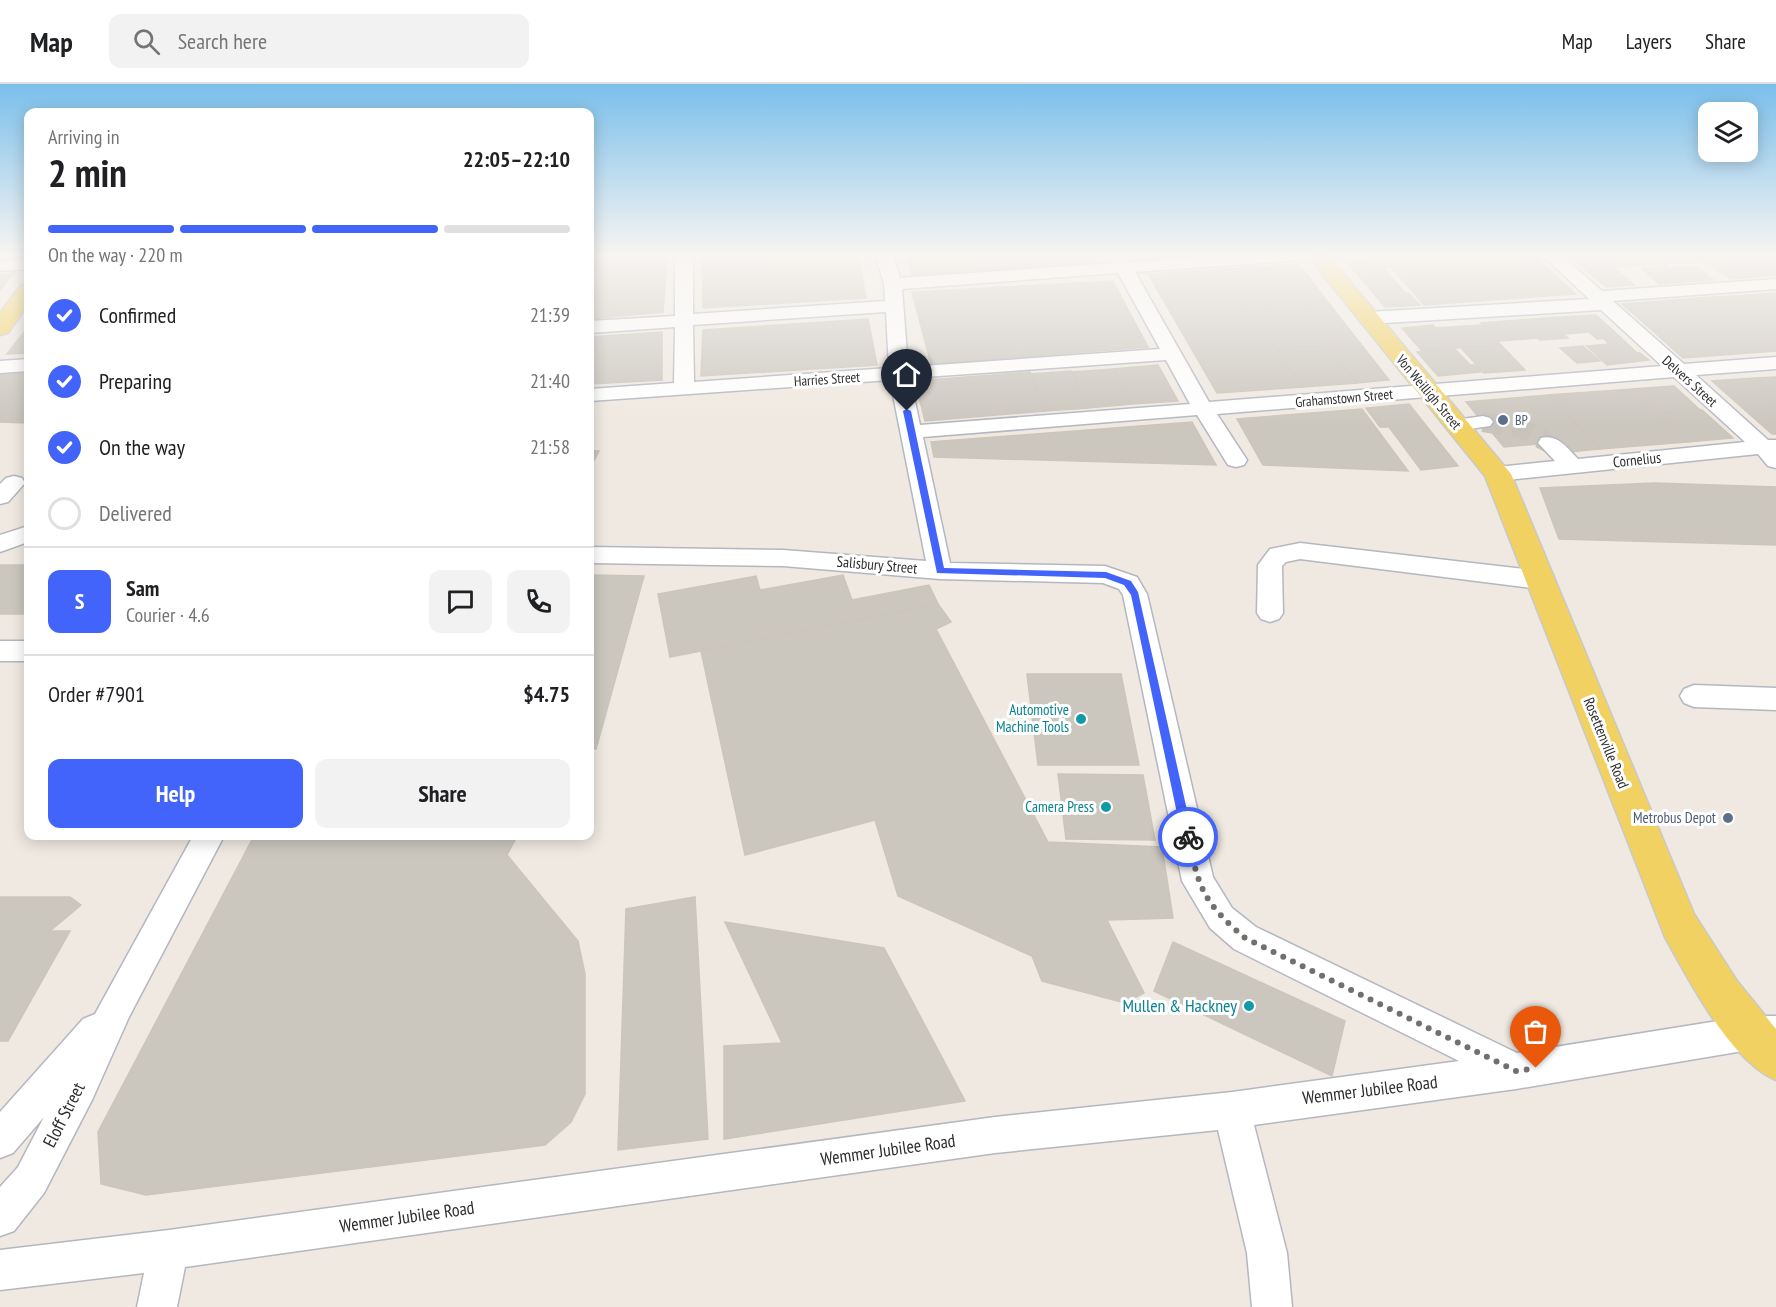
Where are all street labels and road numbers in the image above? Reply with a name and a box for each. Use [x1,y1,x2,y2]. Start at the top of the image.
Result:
street label: Von Weilligh Street [1392,350,1466,433]
street label: Delvers Street [1659,352,1721,411]
street label: Harries Street [793,368,861,390]
street label: Grahamstown Street [1294,385,1394,411]
street label: Cornelius [1612,448,1662,471]
street label: Salisbury Street [836,552,918,577]
street label: Rosettenville Road [1580,695,1633,791]
street label: Wemmer Jubilee Road [1301,1070,1439,1109]
street label: Eloff Street [37,1078,90,1151]
street label: Wemmer Jubilee Road [819,1129,957,1170]
street label: Wemmer Jubilee Road [338,1196,476,1237]

